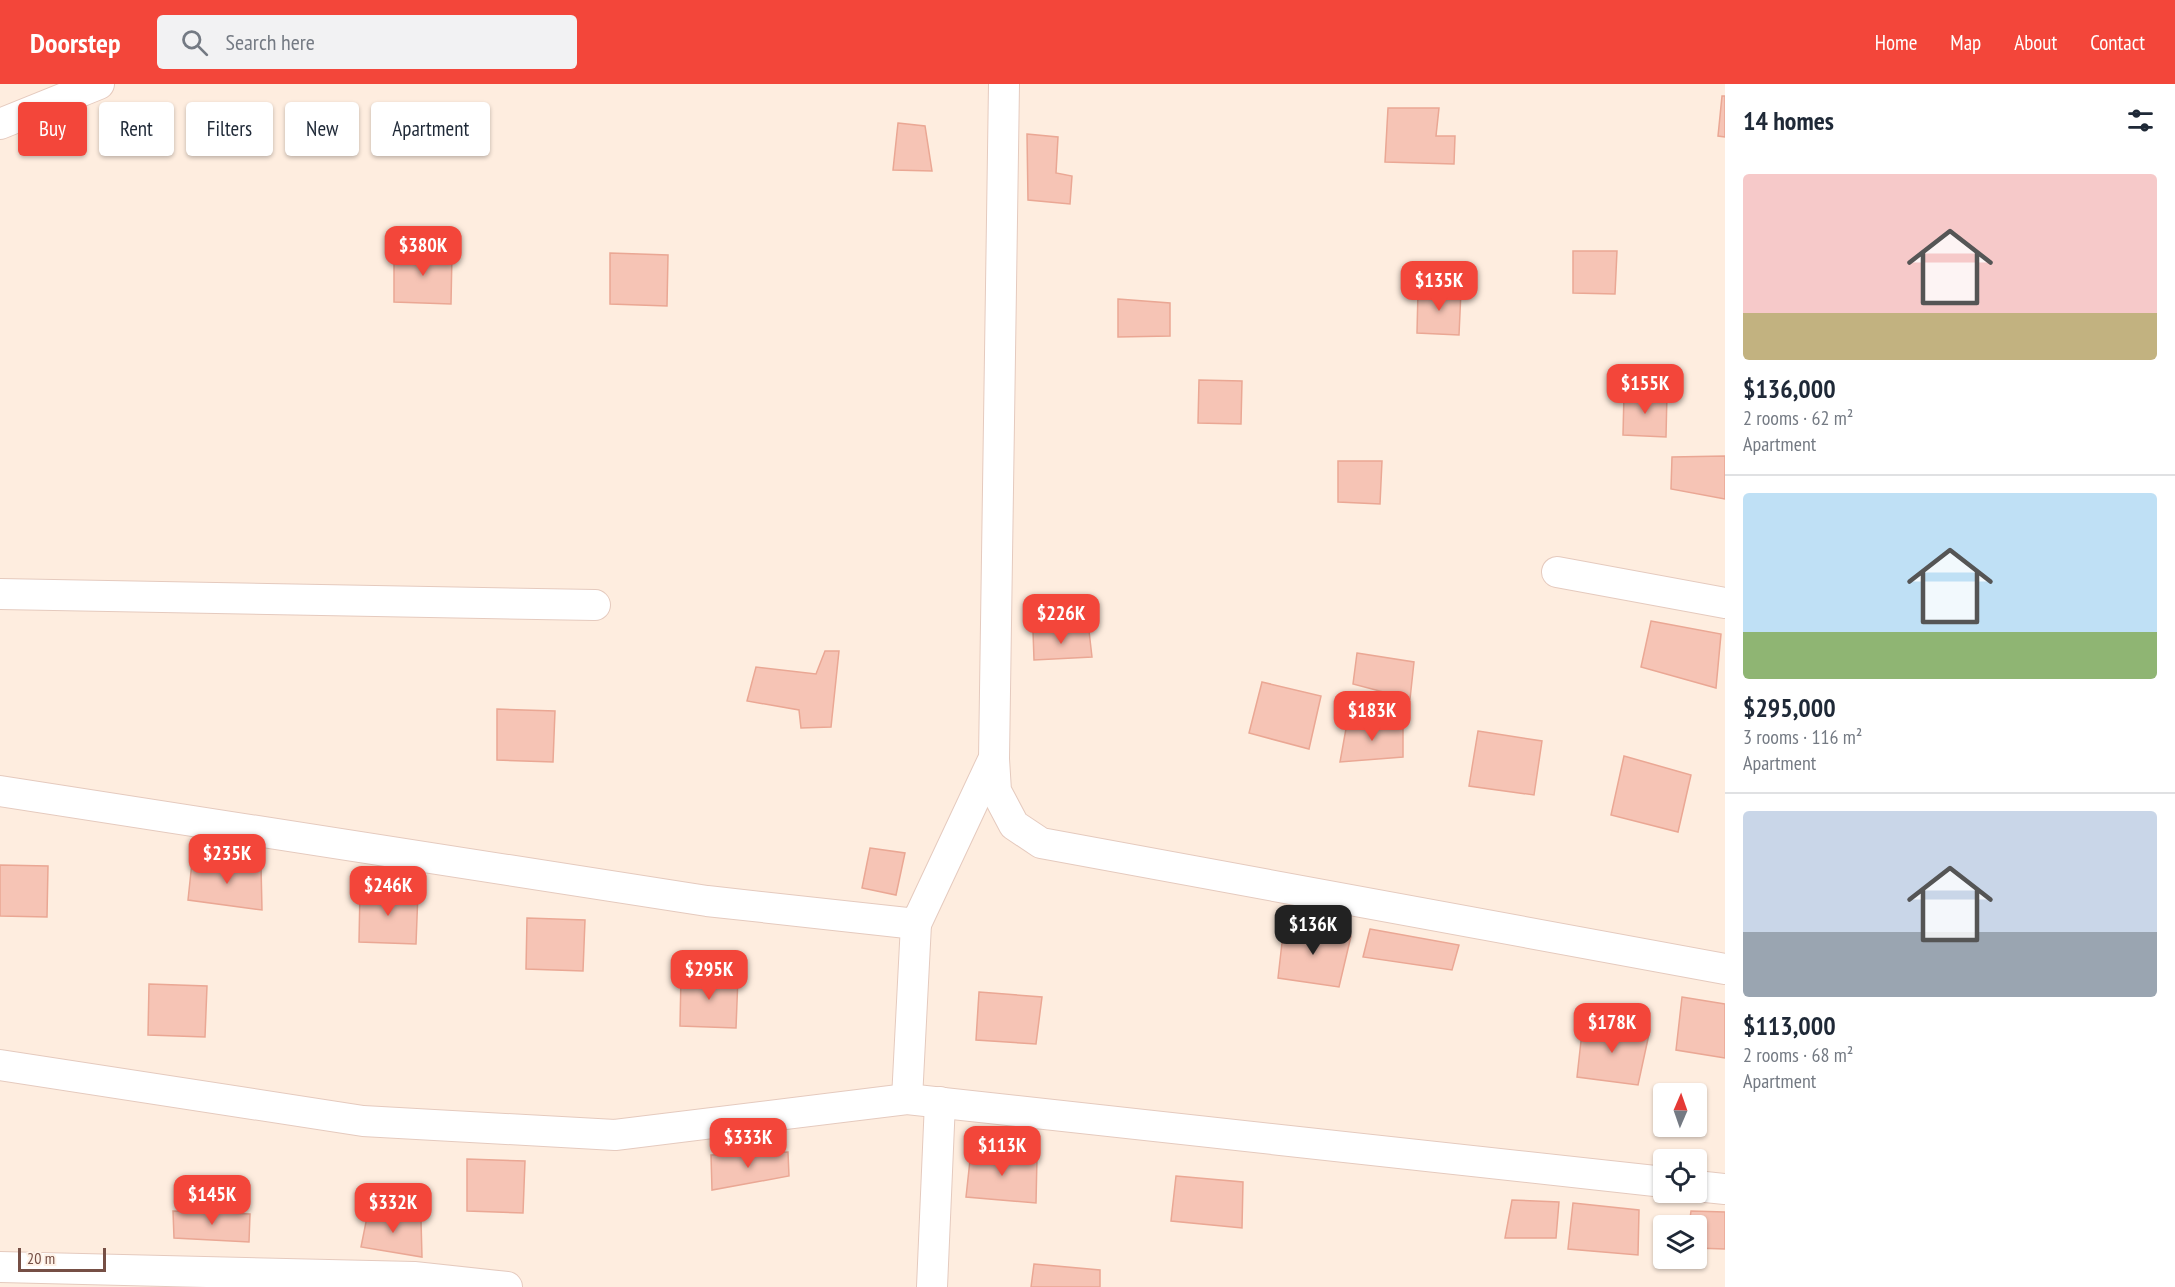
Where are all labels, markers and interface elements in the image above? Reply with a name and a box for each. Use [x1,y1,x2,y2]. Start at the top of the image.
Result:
search box [157,15,577,69]
text: Doorstep [30,24,121,61]
icon: search [178,26,211,59]
text: Search here [226,28,315,56]
text: Home [1875,29,1917,56]
text: Map [1950,29,1981,56]
text: About [2014,29,2057,56]
text: Contact [2090,29,2145,56]
chip: Buy [18,102,87,156]
chip: Rent [99,102,174,156]
chip: Filters [186,102,273,156]
chip: New [285,102,359,156]
chip: Apartment [371,102,490,156]
text: 14 homes [1743,104,1834,137]
icon: filters [2124,104,2157,137]
icon: home [1896,213,2004,321]
pin: $380K [381,226,465,277]
text: $380K [399,232,447,258]
pin: $135K [1397,261,1481,312]
text: $135K [1415,267,1463,293]
pin: $155K [1603,364,1687,415]
text: $155K [1621,370,1669,396]
text: $136,000 [1743,372,1836,405]
text: 2 rooms · 62 m² [1743,405,1853,431]
text: Apartment [1743,431,1816,457]
icon: home [1896,532,2004,640]
pin: $226K [1019,594,1103,645]
text: $226K [1037,600,1085,626]
pin: $183K [1330,691,1414,742]
text: $295,000 [1743,691,1836,724]
text: $183K [1348,697,1396,723]
text: 3 rooms · 116 m² [1743,724,1862,750]
text: Apartment [1743,750,1816,776]
pin: $235K [185,834,269,885]
text: $235K [203,840,251,866]
icon: home [1896,850,2004,958]
pin: $246K [346,866,430,917]
text: $246K [364,872,412,898]
pin: $136K [1271,905,1355,956]
text: $136K [1289,911,1337,937]
pin: $295K [667,950,751,1001]
text: $295K [685,956,733,982]
pin: $178K [1570,1003,1654,1054]
text: $178K [1588,1009,1636,1035]
text: $113,000 [1743,1009,1836,1042]
text: 2 rooms · 68 m² [1743,1042,1853,1068]
text: Apartment [1743,1068,1816,1094]
north arrow [1653,1083,1707,1137]
map controls [1653,1083,1707,1269]
pin: $333K [706,1118,790,1169]
text: $333K [724,1124,772,1150]
pin: $113K [960,1126,1044,1177]
text: $113K [978,1132,1026,1158]
button: locate [1653,1149,1707,1203]
pin: $145K [170,1175,254,1226]
text: $145K [188,1181,236,1207]
pin: $332K [351,1183,435,1234]
text: $332K [369,1189,417,1215]
button: layers [1653,1215,1707,1269]
scale bar [18,1245,106,1272]
text: 20 m [27,1248,55,1268]

